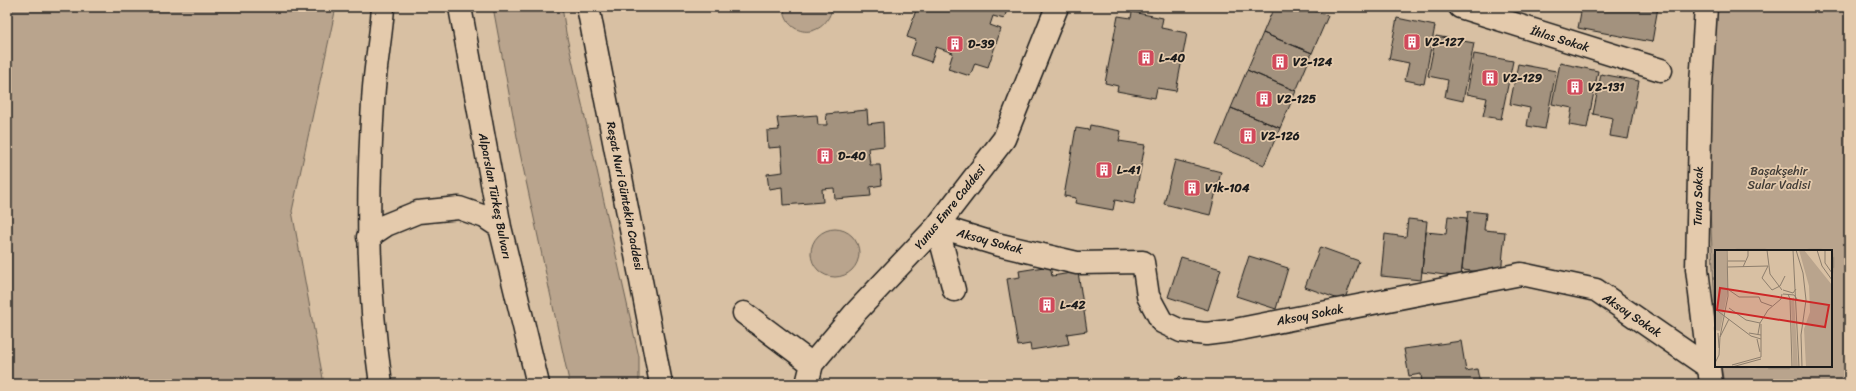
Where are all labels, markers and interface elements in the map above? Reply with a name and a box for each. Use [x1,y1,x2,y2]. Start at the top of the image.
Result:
street label: İhlas Sokak [1527,19,1593,59]
place label: V2-127 [1425,31,1465,53]
building icon: V2-127 [1402,32,1422,52]
place label: D-39 [968,33,995,55]
building icon: D-39 [945,34,965,54]
place label: L-40 [1159,47,1186,69]
building icon: L-40 [1136,48,1156,68]
place label: V2-124 [1293,51,1333,73]
building icon: V2-124 [1270,52,1290,72]
place label: V2-129 [1503,67,1543,89]
building icon: V2-129 [1480,68,1500,88]
place label: V2-131 [1588,76,1625,98]
building icon: V2-131 [1565,77,1585,97]
place label: V2-125 [1277,88,1317,110]
building icon: V2-125 [1254,89,1274,109]
street label: Reşat Nuri Güntekin Caddesi [600,120,650,273]
place label: V2-126 [1261,125,1300,147]
building icon: V2-126 [1238,126,1258,146]
street label: Alparslan Türkeş Bulvarı [472,130,518,261]
place label: D-40 [838,145,866,167]
building icon: D-40 [815,146,835,166]
street label: Yunus Emre Caddesi [909,159,992,254]
place label: L-41 [1117,159,1141,181]
building icon: L-41 [1094,160,1114,180]
park label: Başakşehir Sular Vadisi [1747,160,1811,196]
street label: Tuna Sokak [1686,166,1710,226]
place label: V1k-104 [1205,177,1250,199]
building icon: V1k-104 [1182,178,1202,198]
street label: Aksoy Sokak [954,221,1026,261]
inset map [1715,250,1832,367]
street label: Aksoy Sokak [1597,286,1667,343]
place label: L-42 [1060,294,1086,316]
building icon: L-42 [1037,295,1057,315]
street label: Aksoy Sokak [1274,298,1346,332]

